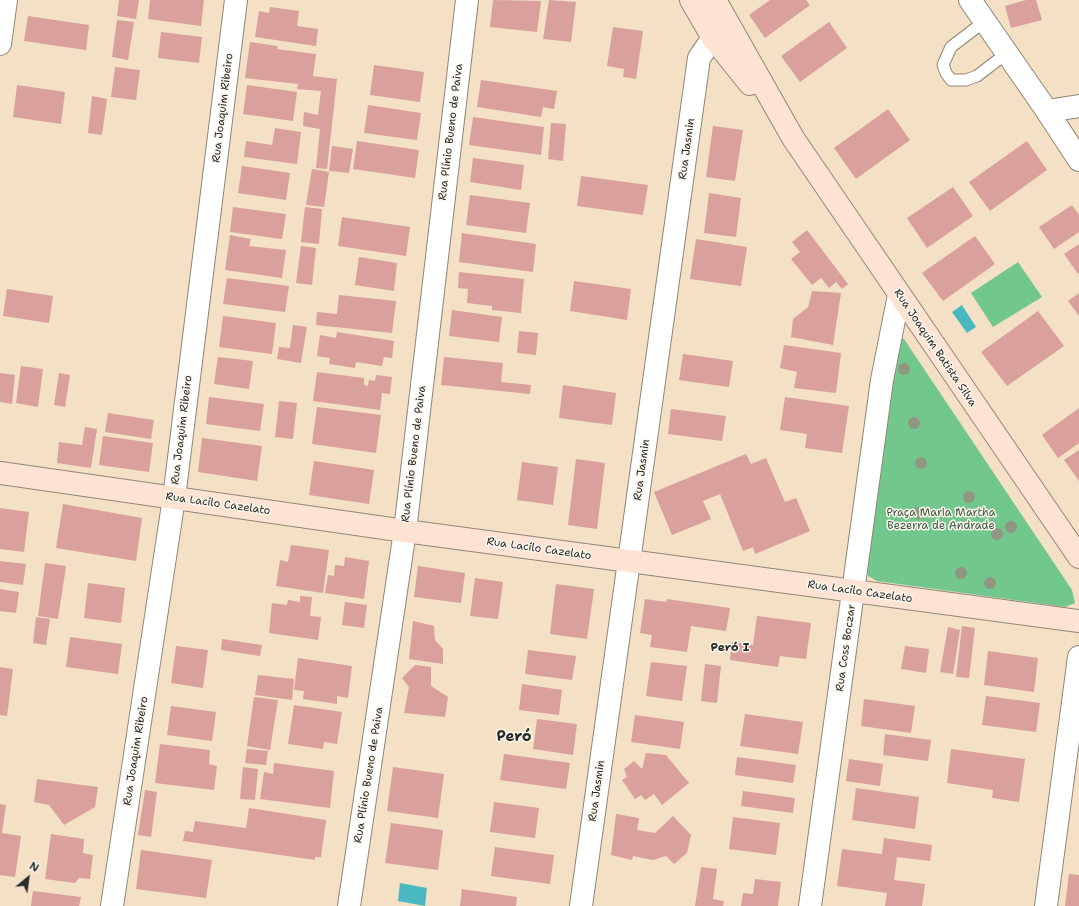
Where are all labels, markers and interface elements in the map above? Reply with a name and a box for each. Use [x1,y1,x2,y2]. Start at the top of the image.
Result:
street label: Rua Joaquim Ribeiro [210,52,236,164]
street label: Rua Plínio Bueno de Paiva [436,63,466,201]
street label: Rua Jasmin [676,117,698,181]
street label: Rua Joaquim Batista Silva [891,287,979,409]
street label: Rua Joaquim Ribeiro [169,374,195,486]
street label: Rua Plínio Bueno de Paiva [399,385,429,523]
street label: Rua Jasmin [631,438,653,502]
street label: Rua Lacílo Cazelato [165,490,271,518]
park label: Praça Maria Martha Bezerra de Andrade [886,506,996,532]
street label: Rua Lacílo Cazelato [486,535,592,563]
street label: Rua Lacílo Cazelato [807,578,913,606]
street label: Rua Coss Boczar [833,603,859,693]
district label: Peró I [711,641,749,655]
street label: Rua Joaquim Ribeiro [121,695,151,807]
street label: Rua Plínio Bueno de Paiva [352,706,386,844]
district label: Peró [497,728,531,746]
street label: Rua Jasmin [586,759,608,823]
north arrow [8,858,48,898]
text: N [27,858,42,876]

